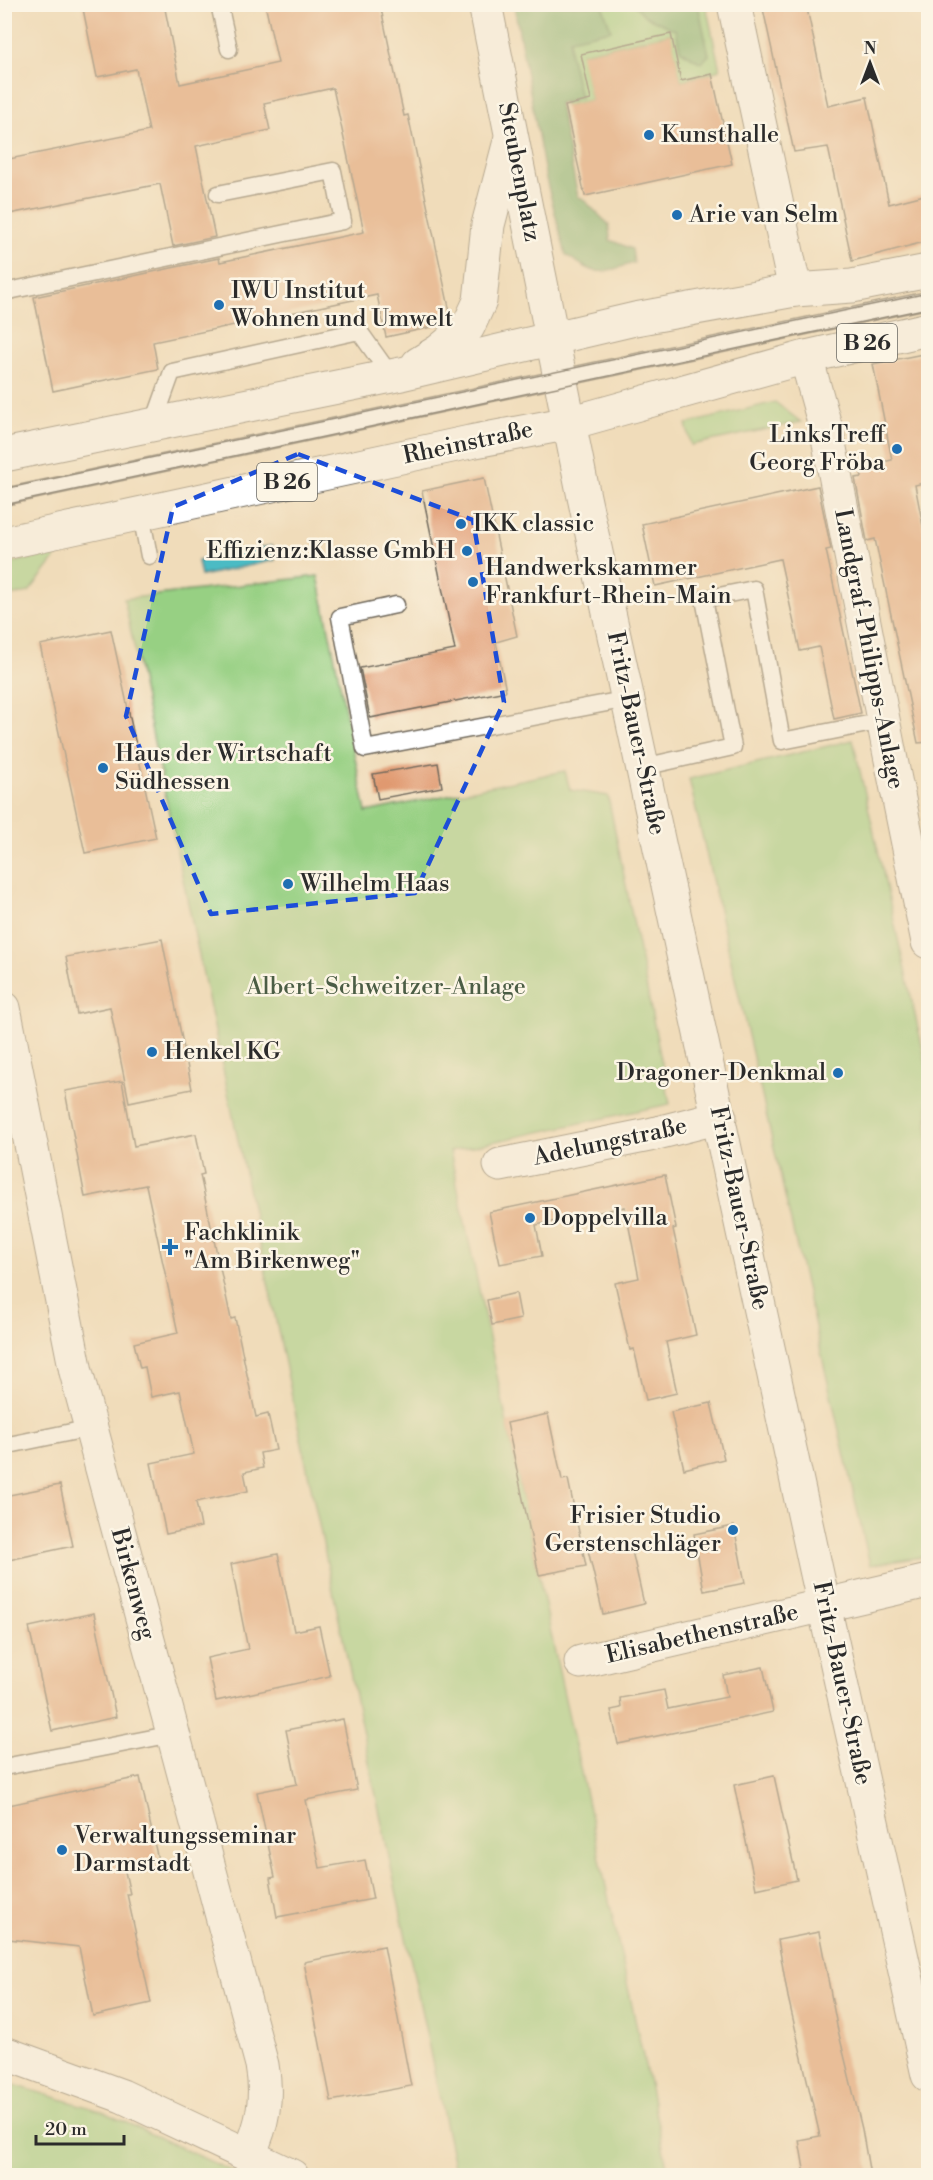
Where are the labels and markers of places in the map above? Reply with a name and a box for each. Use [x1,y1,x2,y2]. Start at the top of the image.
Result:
place label: Kunsthalle [661,120,779,150]
marker: Kunsthalle [642,128,656,142]
place label: Arie van Selm [688,200,839,230]
marker: Arie van Selm [670,208,684,222]
place label: IWU Institut Wohnen und Umwelt [230,276,454,334]
marker: IWU Institut Wohnen und Umwelt [212,298,226,312]
place label: LinksTreff Georg Fröba [749,420,886,478]
marker: LinksTreff Georg Fröba [890,442,904,456]
place label: IKK classic [473,509,594,539]
marker: IKK classic [454,517,468,531]
place label: Effizienz:Klasse GmbH [206,536,455,566]
marker: Effizienz:Klasse GmbH [460,544,474,558]
place label: Handwerkskammer Frankfurt-Rhein-Main [485,553,731,611]
marker: Handwerkskammer Frankfurt-Rhein-Main [466,575,480,589]
place label: Haus der Wirtschaft Südhessen [115,739,332,797]
marker: Haus der Wirtschaft Südhessen [96,761,110,775]
place label: Wilhelm Haas [299,869,449,899]
marker: Wilhelm Haas [281,877,295,891]
place label: Henkel KG [164,1037,281,1067]
marker: Henkel KG [145,1045,159,1059]
place label: Dragoner-Denkmal [616,1058,826,1088]
marker: Dragoner-Denkmal [831,1066,845,1080]
place label: Doppelvilla [542,1203,668,1233]
marker: Doppelvilla [523,1211,537,1225]
place label: Fachklinik "Am Birkenweg" [184,1218,360,1276]
marker: Fachklinik "Am Birkenweg" [161,1238,179,1256]
place label: Frisier Studio Gerstenschläger [545,1501,721,1559]
marker: Frisier Studio Gerstenschläger [726,1523,740,1537]
place label: Verwaltungsseminar Darmstadt [73,1821,296,1879]
marker: Verwaltungsseminar Darmstadt [55,1843,69,1857]

